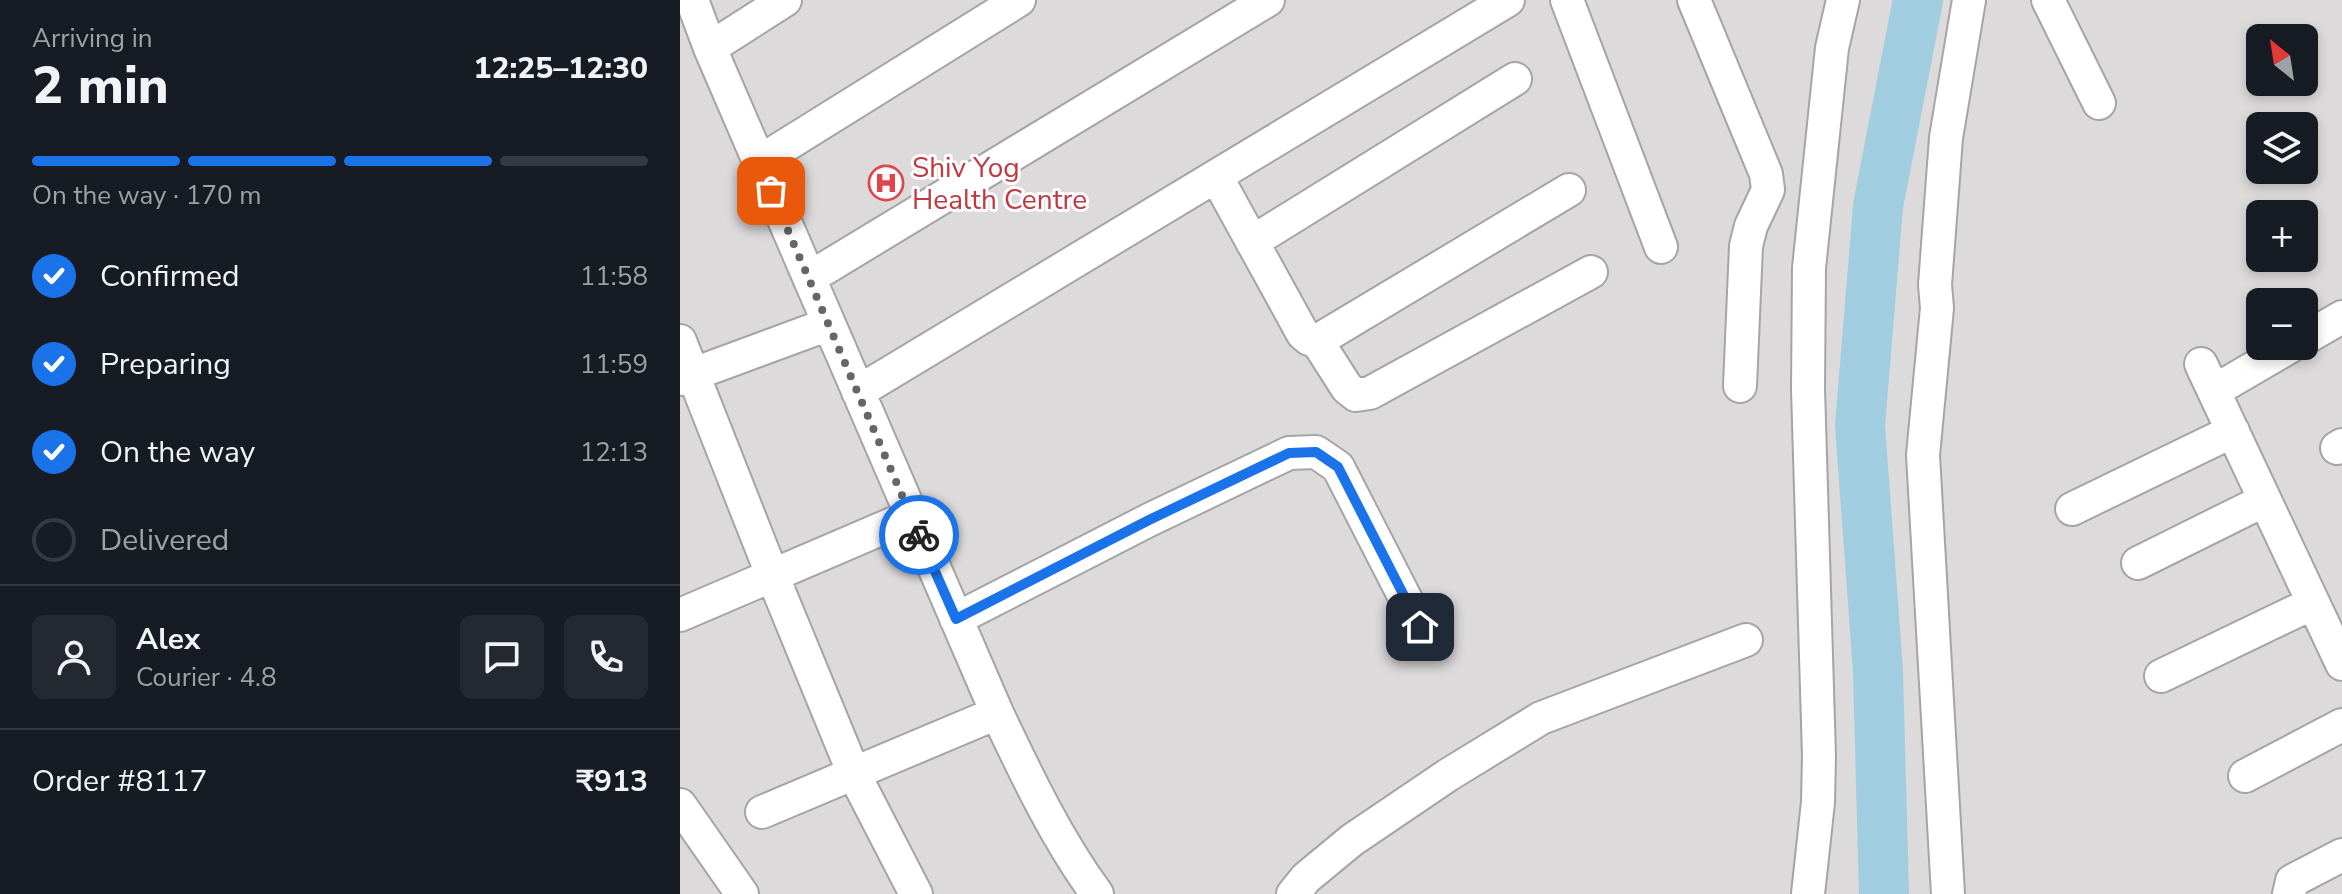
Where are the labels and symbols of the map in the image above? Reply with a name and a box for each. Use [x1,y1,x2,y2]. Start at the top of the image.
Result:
north arrow [2246,24,2318,96]
place label: Shiv Yog Health Centre [912,149,1087,219]
pin [737,157,805,225]
hospital icon: Shiv Yog Health Centre [867,164,905,202]
courier [879,495,959,575]
pin [1386,593,1454,661]

